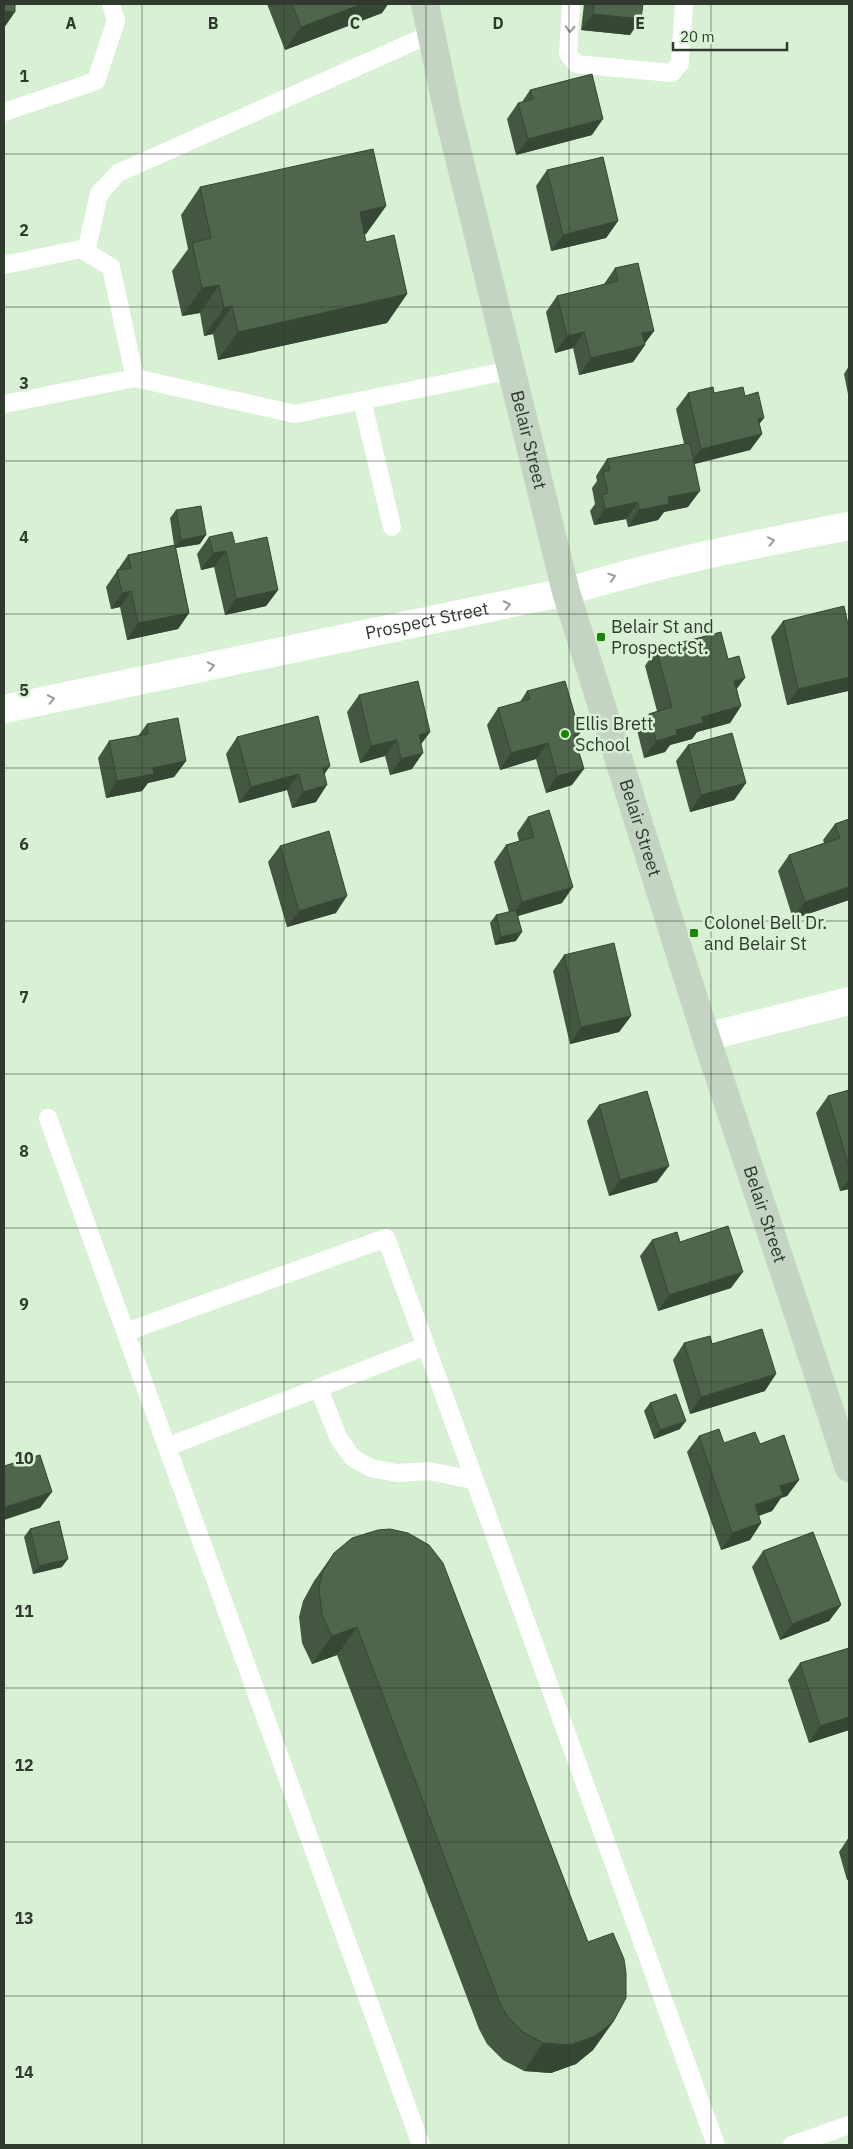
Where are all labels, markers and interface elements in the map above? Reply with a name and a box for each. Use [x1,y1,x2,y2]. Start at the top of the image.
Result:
text: A [66,13,77,33]
text: B [208,13,219,33]
text: C [350,13,360,33]
text: D [492,13,504,33]
text: E [635,13,645,33]
scale bar [673,20,787,52]
one-way arrow [564,25,575,33]
text: 20 m [680,27,715,46]
text: 1 [19,66,29,86]
text: 2 [19,220,29,240]
text: 3 [19,373,29,393]
street label: Belair Street [506,388,552,491]
text: 4 [19,527,29,547]
one-way arrow [766,536,775,547]
one-way arrow [608,573,616,583]
street label: Prospect Street [363,596,491,645]
one-way arrow [502,600,511,610]
place label: Belair St and Prospect St. [611,615,714,659]
marker: Belair St and Prospect St. [595,631,607,643]
one-way arrow [206,661,215,672]
text: 5 [19,680,29,700]
one-way arrow [47,694,56,705]
place label: Ellis Brett School [575,712,653,756]
marker: Ellis Brett School [559,728,571,740]
street label: Belair Street [615,776,667,879]
text: 6 [19,834,29,854]
place label: Colonel Bell Dr. and Belair St [704,911,827,955]
marker: Colonel Bell Dr. and Belair St [688,927,700,939]
text: 7 [19,987,29,1007]
text: 8 [19,1141,29,1161]
street label: Belair Street [738,1163,792,1266]
text: 9 [19,1294,29,1314]
text: 10 [14,1448,34,1468]
text: 11 [14,1601,34,1621]
text: 12 [14,1755,34,1775]
text: 13 [14,1908,34,1928]
text: 14 [14,2062,34,2082]

